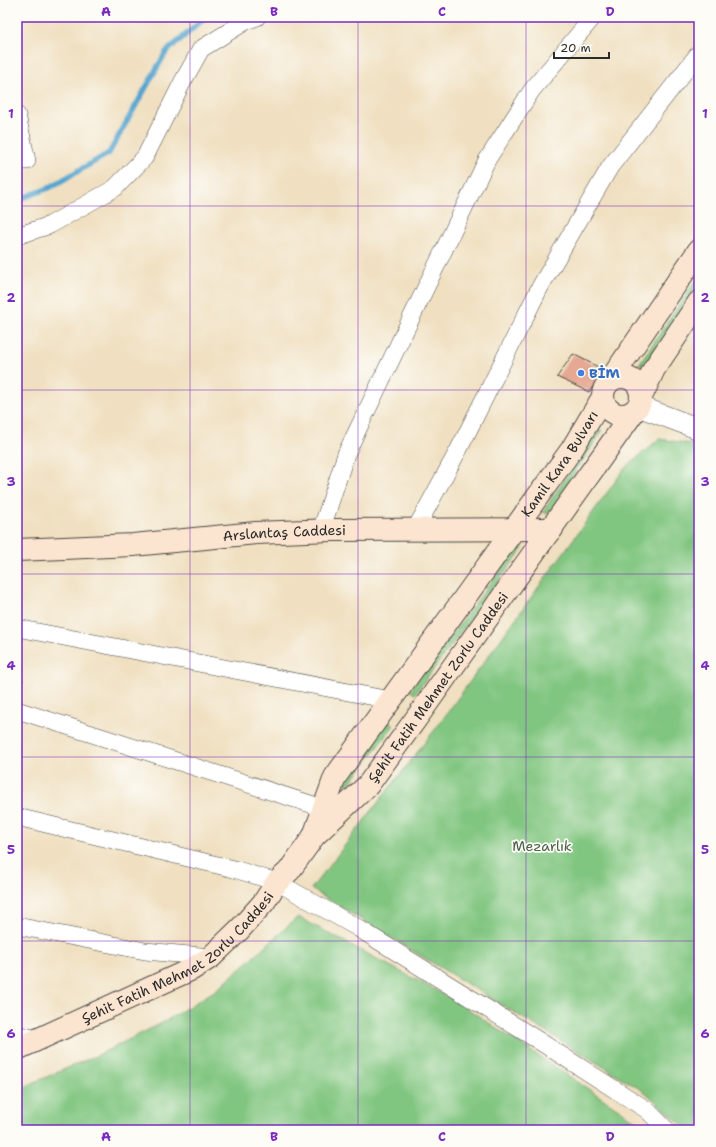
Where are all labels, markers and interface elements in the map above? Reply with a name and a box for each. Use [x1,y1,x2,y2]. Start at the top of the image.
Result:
text: A [101,3,111,20]
text: B [270,3,278,20]
text: C [438,3,446,20]
text: D [605,3,615,20]
scale bar [554,34,609,60]
text: 20 m [560,40,591,56]
text: 1 [8,105,14,122]
text: 1 [702,105,708,122]
text: 2 [6,289,16,306]
text: 2 [700,289,710,306]
place label: BİM [589,364,621,382]
marker: BİM [576,368,586,378]
street label: Kamil Kara Bulvarı [517,407,602,520]
text: 3 [6,473,16,490]
text: 3 [700,473,710,490]
street label: Arslantaş Caddesi [222,521,346,545]
street label: Şehit Fatih Mehmet Zorlu Caddesi [364,588,512,786]
text: 4 [6,657,16,674]
text: 4 [700,657,710,674]
park label: Mezarlık [512,837,572,855]
text: 5 [7,841,15,858]
text: 5 [701,841,709,858]
street label: Şehit Fatih Mehmet Zorlu Caddesi [79,888,277,1027]
text: 6 [6,1025,16,1042]
text: 6 [700,1025,710,1042]
text: A [101,1128,111,1145]
text: B [270,1128,278,1145]
text: C [438,1128,446,1145]
text: D [605,1128,615,1145]

